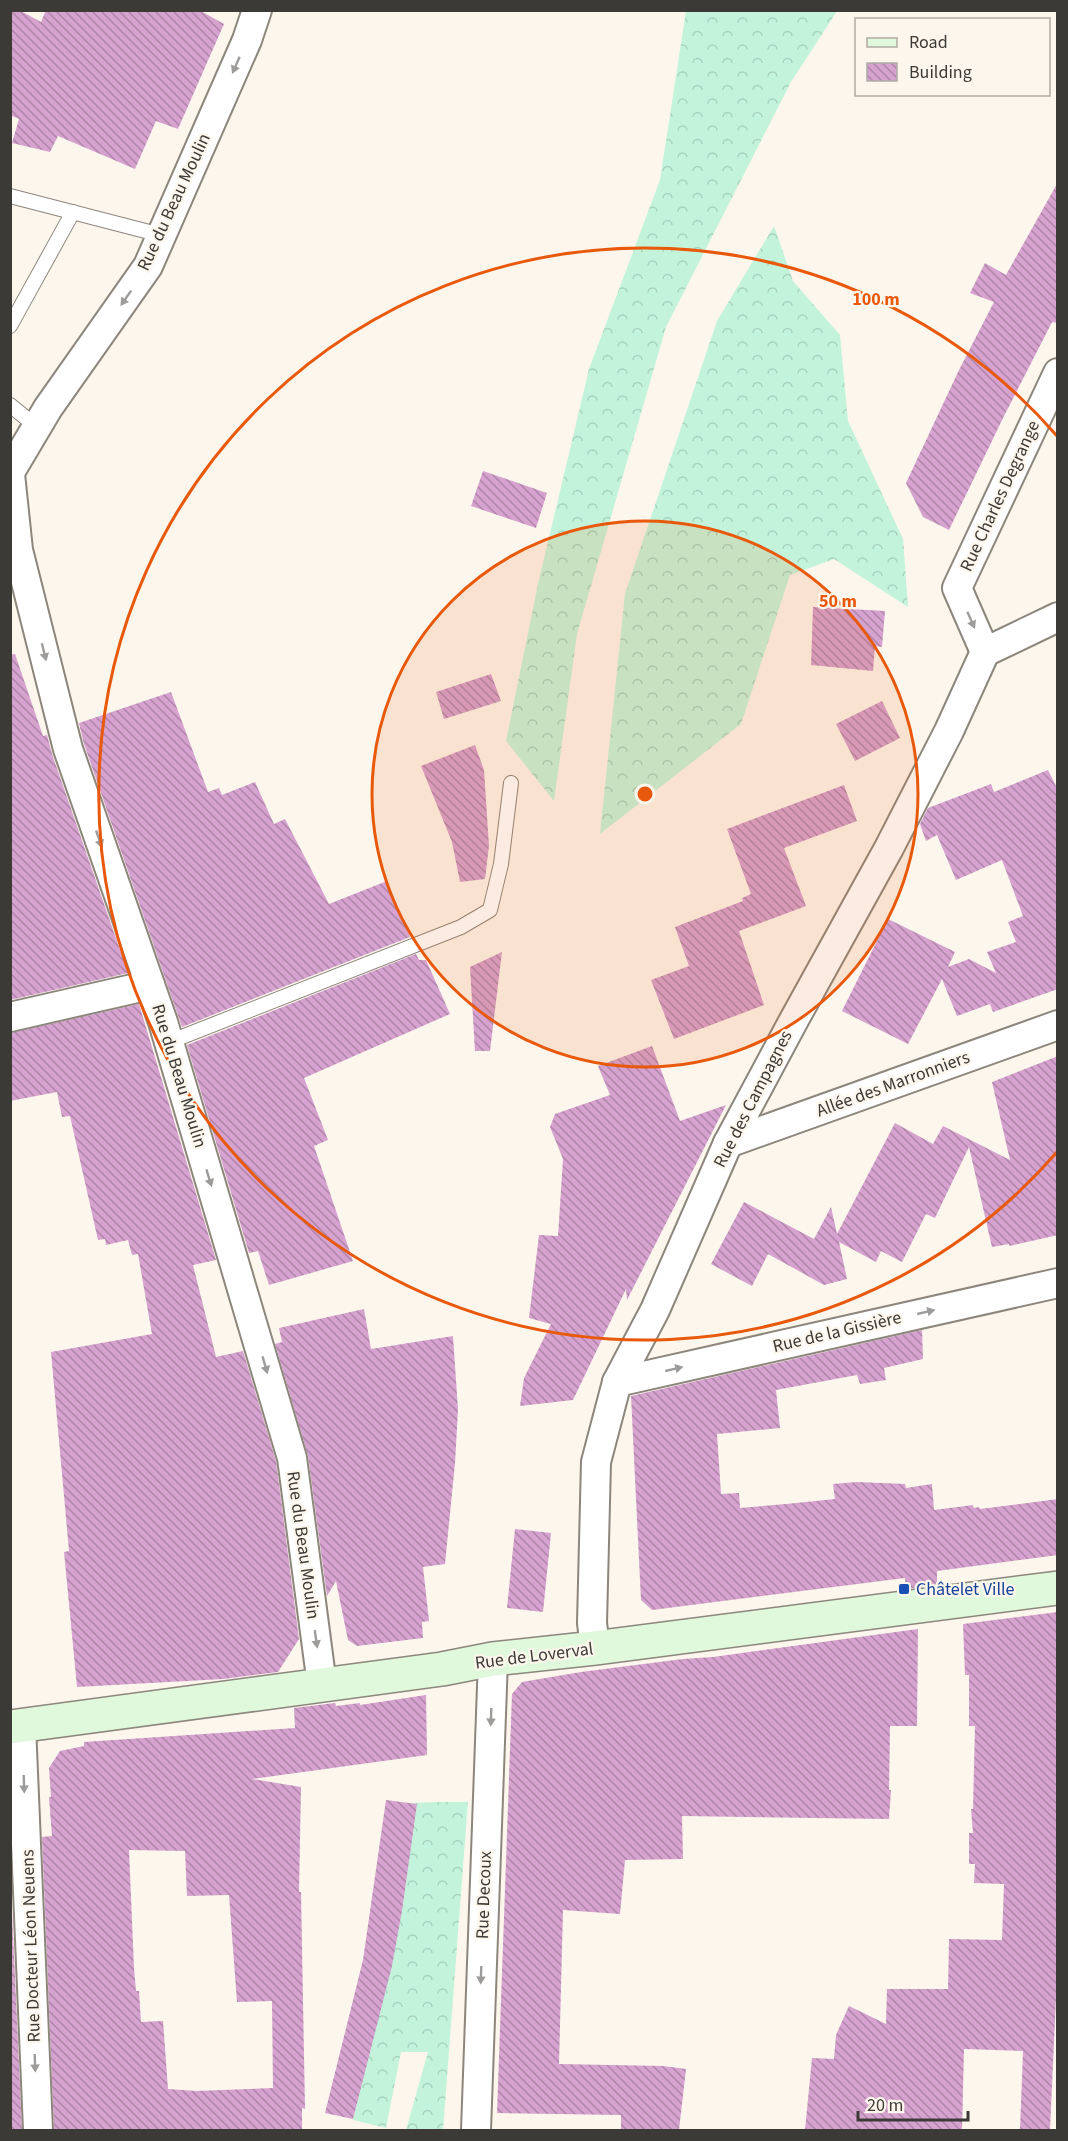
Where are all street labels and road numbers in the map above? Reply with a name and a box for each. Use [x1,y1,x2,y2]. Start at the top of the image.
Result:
street label: Rue du Beau Moulin [131,129,217,275]
street label: Rue Charles Degrange [954,416,1046,576]
street label: Rue du Beau Moulin [145,1001,213,1151]
street label: Rue des Campagnes [708,1026,798,1172]
street label: Allée des Marronniers [813,1045,973,1123]
street label: Rue de la Gissière [770,1305,904,1359]
street label: Rue du Beau Moulin [280,1469,326,1621]
street label: Rue de Loverval [473,1636,595,1676]
street label: Rue Docteur Léon Neuens [15,1849,47,2043]
street label: Rue Decoux [470,1851,498,1939]

